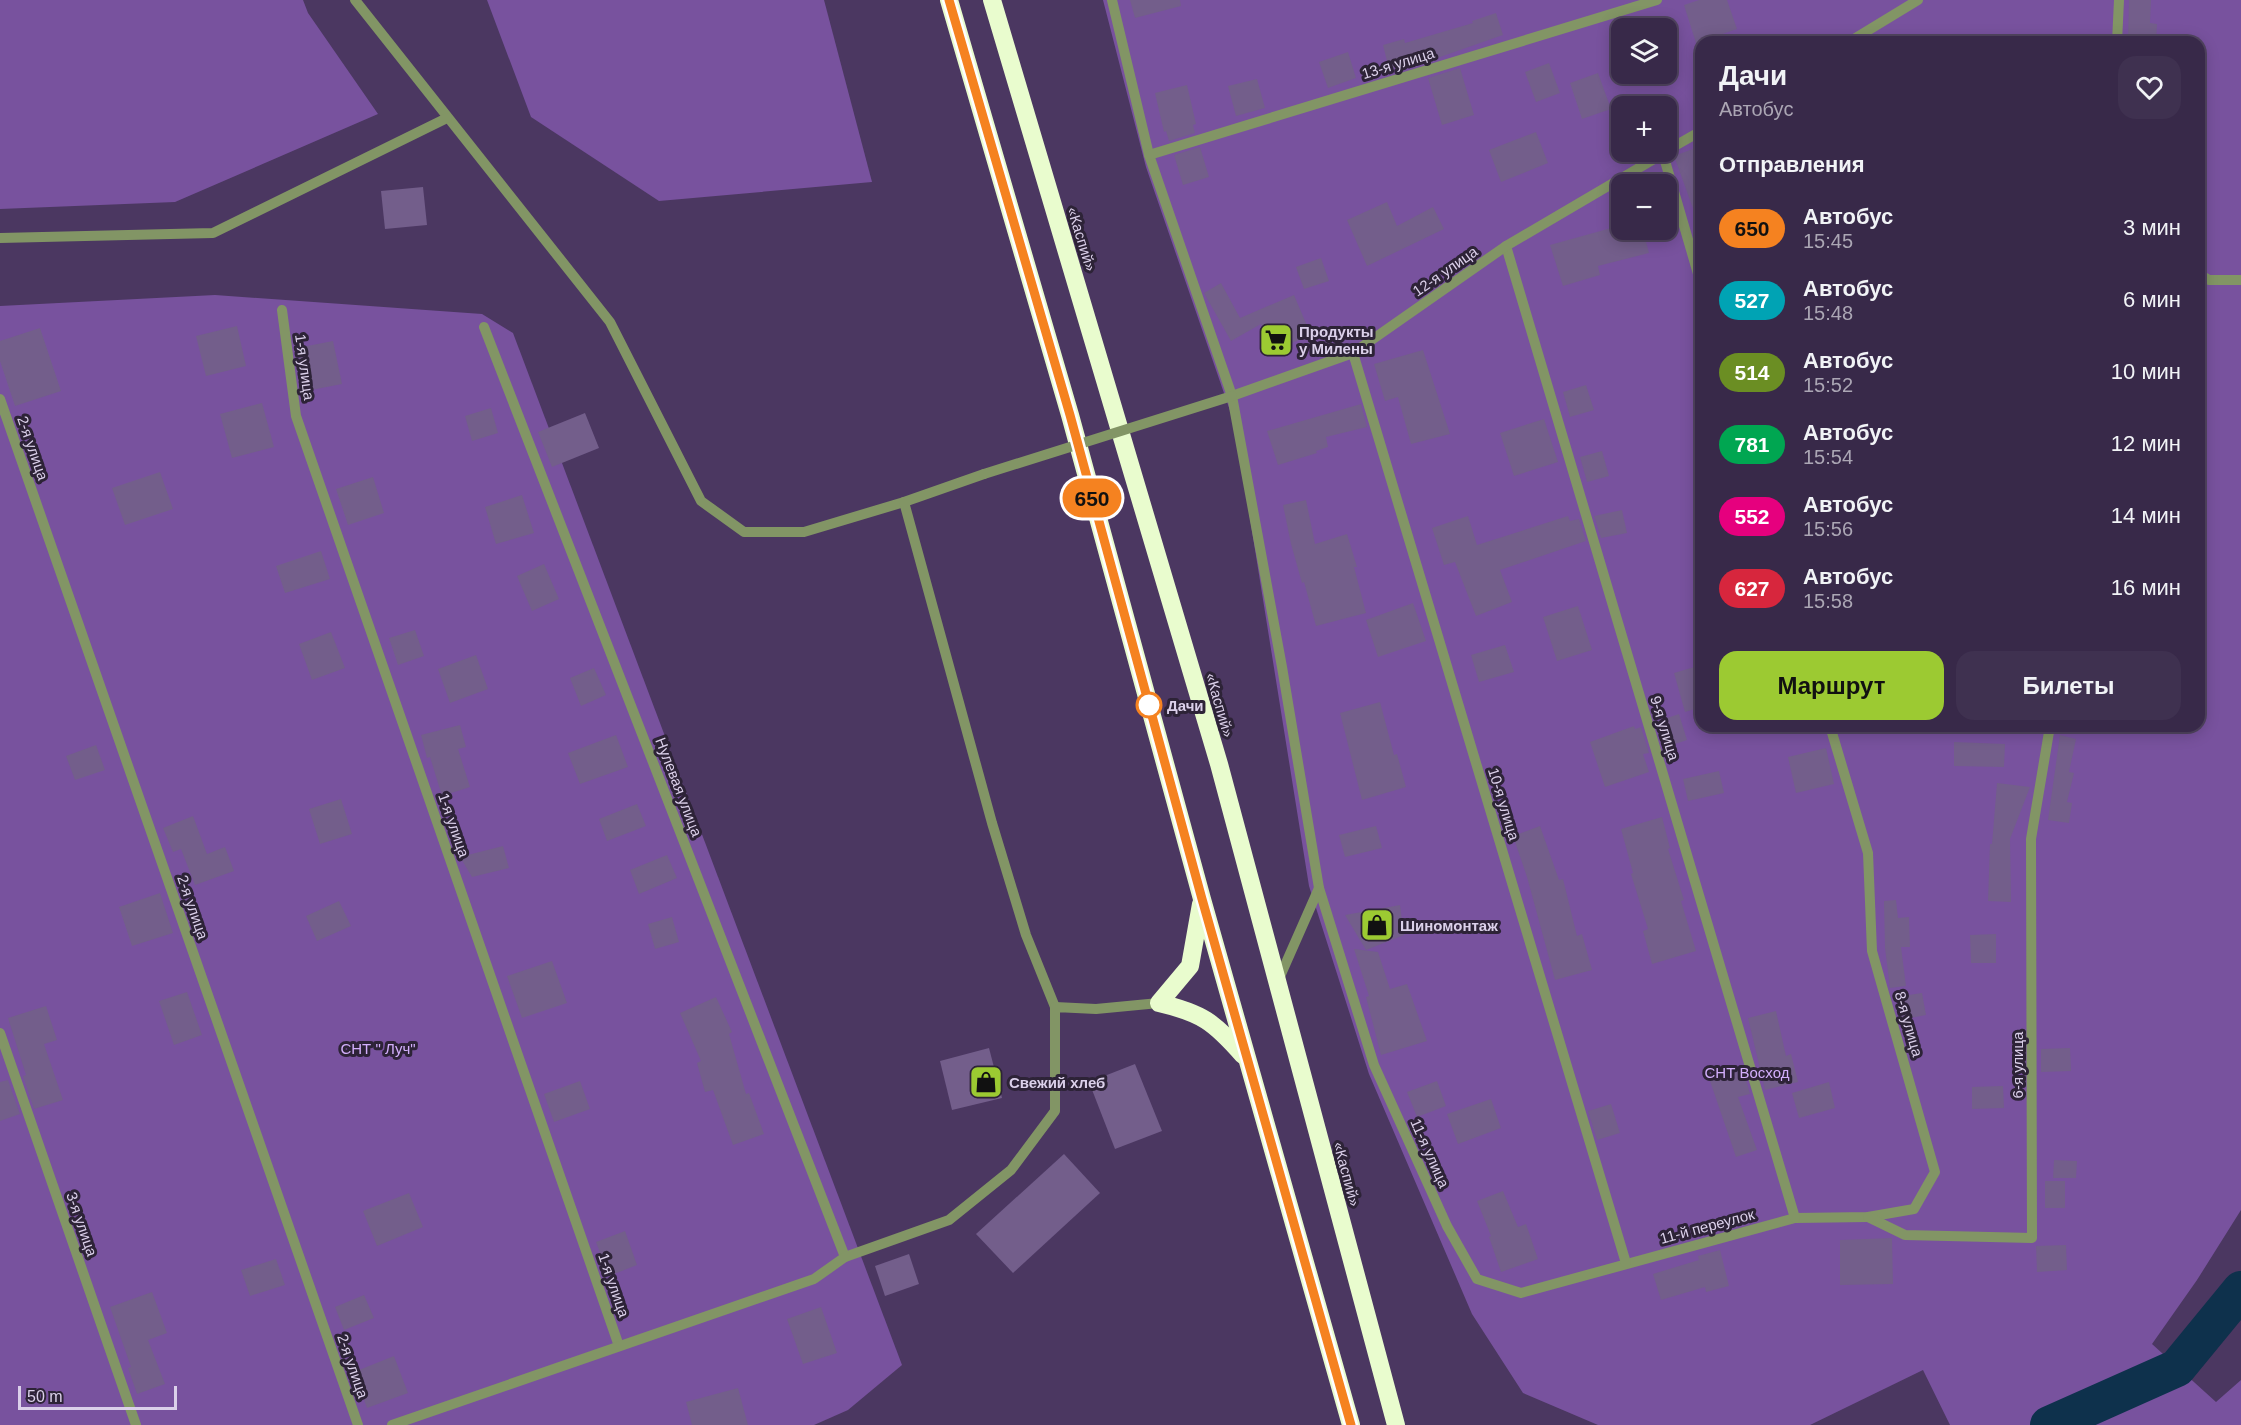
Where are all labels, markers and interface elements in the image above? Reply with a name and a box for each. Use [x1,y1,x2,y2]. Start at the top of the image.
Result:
map controls [1611,18,1677,240]
button: layers [1611,18,1677,84]
street label: 13-я улица [1360,44,1437,82]
button: heart [2118,56,2181,119]
text: Дачи [1719,60,1787,91]
button: + [1611,96,1677,162]
text: Автобус [1719,98,1793,120]
text: Отправления [1719,152,1865,177]
button: − [1611,174,1677,240]
text: Автобус [1803,204,1893,229]
street label: «Каспий» [1064,205,1100,273]
text: 3 мин [2123,215,2181,240]
text: 650 [1734,217,1770,240]
text: 15:45 [1803,230,1853,252]
street label: 12-я улица [1409,242,1481,300]
text: Автобус [1803,276,1893,301]
text: 6 мин [2123,287,2181,312]
text: 527 [1734,289,1770,312]
text: 15:48 [1803,302,1853,324]
supermarket icon: Продукты у Милены [1258,322,1294,358]
place label: Продукты у Милены [1299,323,1374,357]
street label: 1-я улица [292,333,318,402]
text: Автобус [1803,348,1893,373]
text: 10 мин [2111,359,2181,384]
text: 514 [1734,361,1770,384]
text: 15:52 [1803,374,1853,396]
street label: 2-я улица [14,414,52,483]
text: Автобус [1803,420,1893,445]
text: 12 мин [2111,431,2181,456]
text: 781 [1734,433,1770,456]
text: 15:54 [1803,446,1853,468]
line badge: 650 [1058,478,1126,518]
text: 650 [1074,487,1110,510]
text: Автобус [1803,492,1893,517]
text: 14 мин [2111,503,2181,528]
text: 552 [1734,505,1770,528]
text: 15:56 [1803,518,1853,540]
text: Автобус [1803,564,1893,589]
text: 16 мин [2111,575,2181,600]
text: 627 [1734,577,1770,600]
text: 15:58 [1803,590,1853,612]
button: Маршрут [1719,651,1944,720]
button: Билеты [1956,651,2181,720]
street label: «Каспий» [1203,671,1237,739]
marker: Дачи [1136,692,1162,718]
street label: 9-я улица [1647,694,1683,763]
place label: Дачи [1167,697,1204,714]
street label: Нулевая улица [652,735,706,840]
street label: 10-я улица [1485,766,1523,843]
street label: 1-я улица [435,791,473,860]
street label: 2-я улица [174,873,212,942]
shop icon: Шиномонтаж [1359,907,1395,943]
place label: Шиномонтаж [1400,917,1498,934]
street label: 8-я улица [1892,990,1927,1059]
street label: 6-я улица [2009,1031,2026,1098]
park label: СНТ " Луч" [340,1040,416,1057]
shop icon: Свежий хлеб [968,1064,1004,1100]
park label: СНТ Восход [1705,1064,1790,1081]
place label: Свежий хлеб [1009,1074,1105,1091]
street label: 11-я улица [1407,1116,1453,1191]
street label: «Каспий» [1330,1140,1364,1208]
street label: 3-я улица [63,1190,101,1259]
street label: 11-й переулок [1658,1205,1757,1247]
street label: 1-я улица [595,1251,633,1320]
street label: 2-я улица [334,1332,372,1401]
scale bar [18,1383,177,1410]
text: 50 m [27,1388,63,1405]

